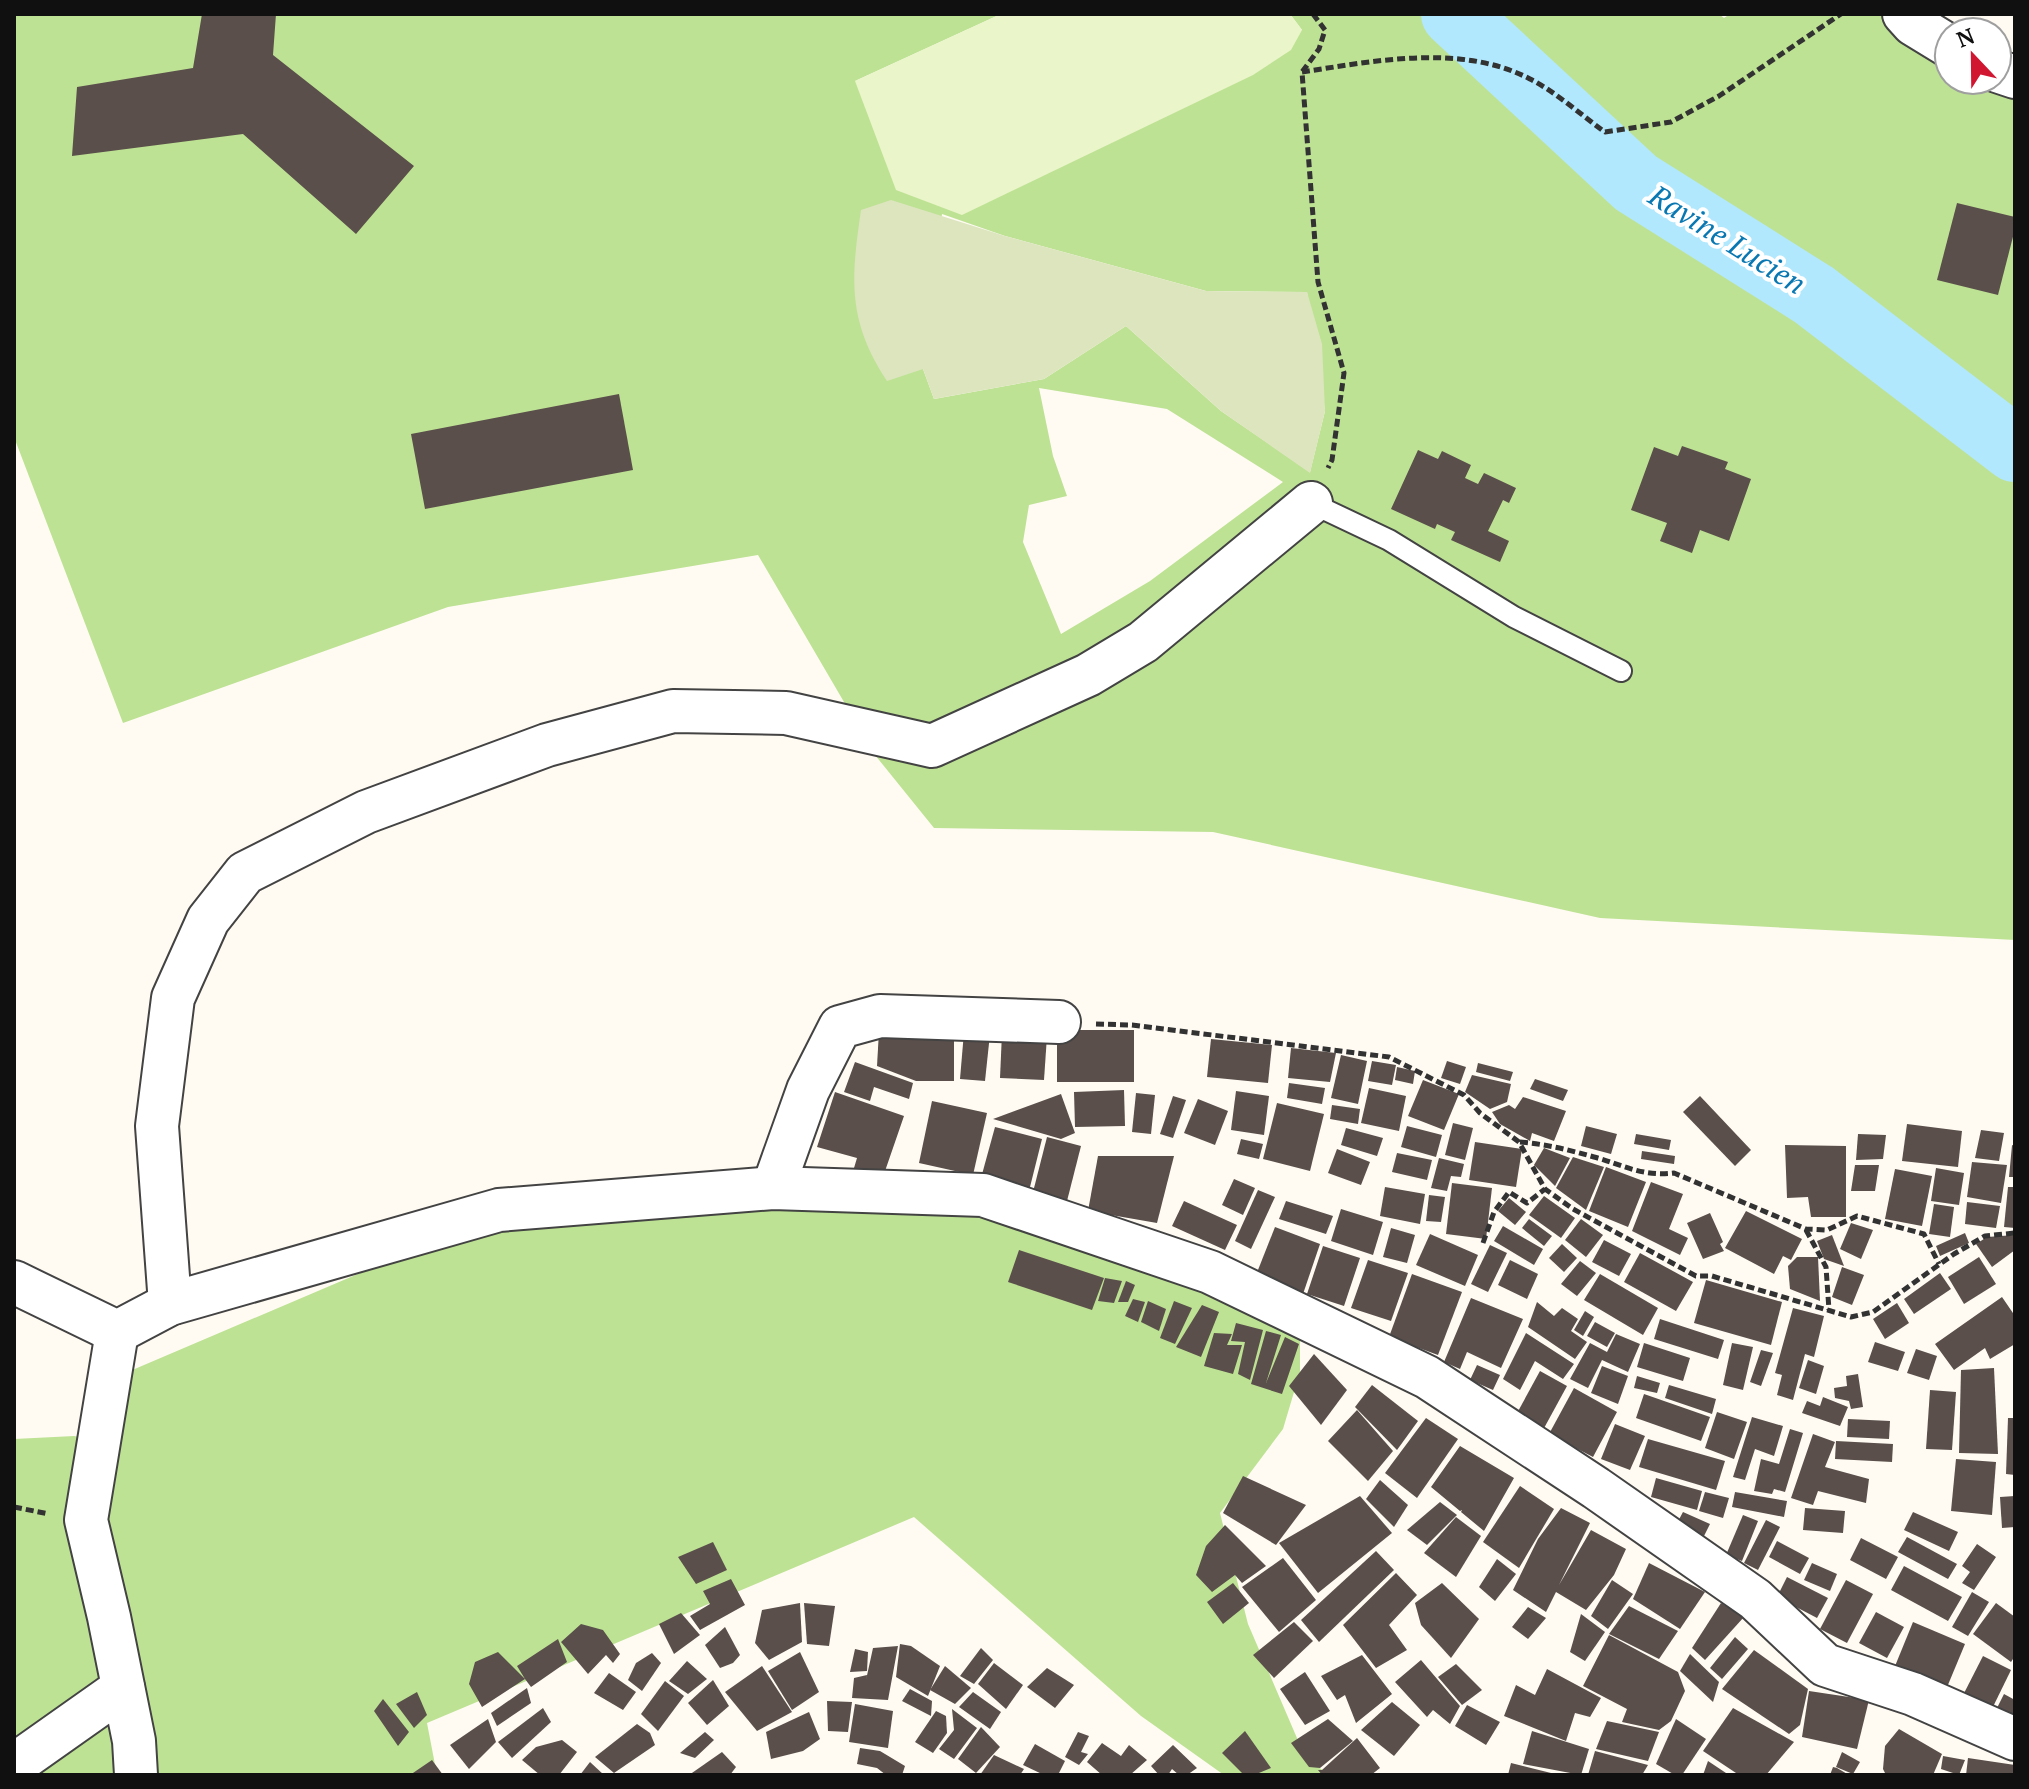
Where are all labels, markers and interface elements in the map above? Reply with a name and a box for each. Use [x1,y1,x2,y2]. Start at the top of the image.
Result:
north arrow [1933,16,2013,96]
text: N [1952,20,1979,54]
water label: Ravine Lucien [1641,175,1813,303]

